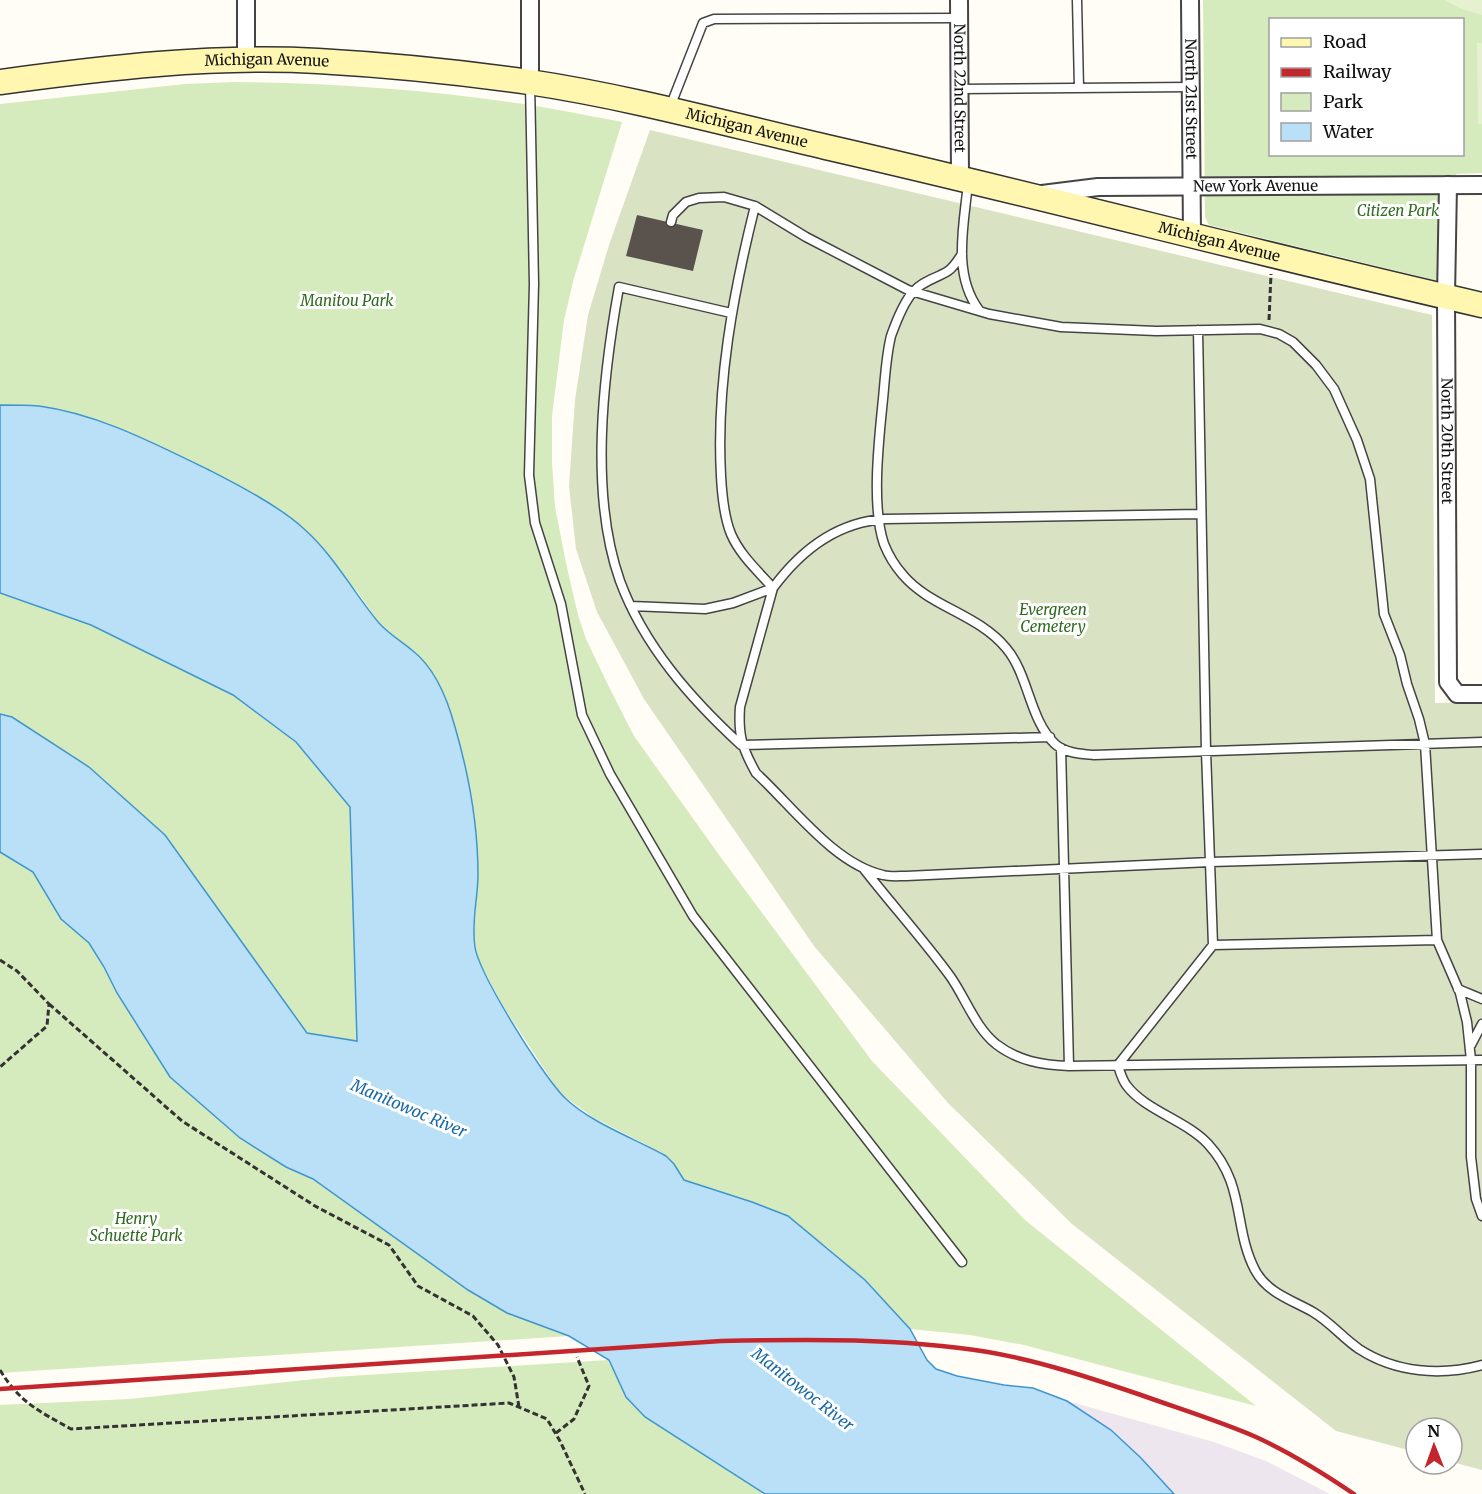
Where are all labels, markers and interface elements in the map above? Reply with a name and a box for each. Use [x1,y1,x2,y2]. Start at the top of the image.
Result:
legend [1269,18,1464,156]
street label: North 22nd Street [950,23,970,153]
text: Road [1323,30,1367,53]
street label: North 21st Street [1181,38,1201,160]
street label: Michigan Avenue [204,49,330,71]
text: Railway [1323,60,1392,83]
text: Park [1323,90,1364,113]
street label: Michigan Avenue [684,104,810,151]
text: Water [1322,120,1374,143]
street label: New York Avenue [1193,176,1318,196]
park label: Citizen Park [1357,201,1440,220]
street label: Michigan Avenue [1156,217,1282,266]
park label: Manitou Park [300,291,394,310]
street label: North 20th Street [1437,378,1457,505]
park label: Evergreen Cemetery [1019,600,1087,636]
water label: Manitowoc River [347,1074,470,1142]
park label: Henry Schuette Park [90,1209,183,1245]
water label: Manitowoc River [747,1342,858,1435]
north arrow [1404,1416,1464,1476]
text: N [1427,1421,1441,1441]

